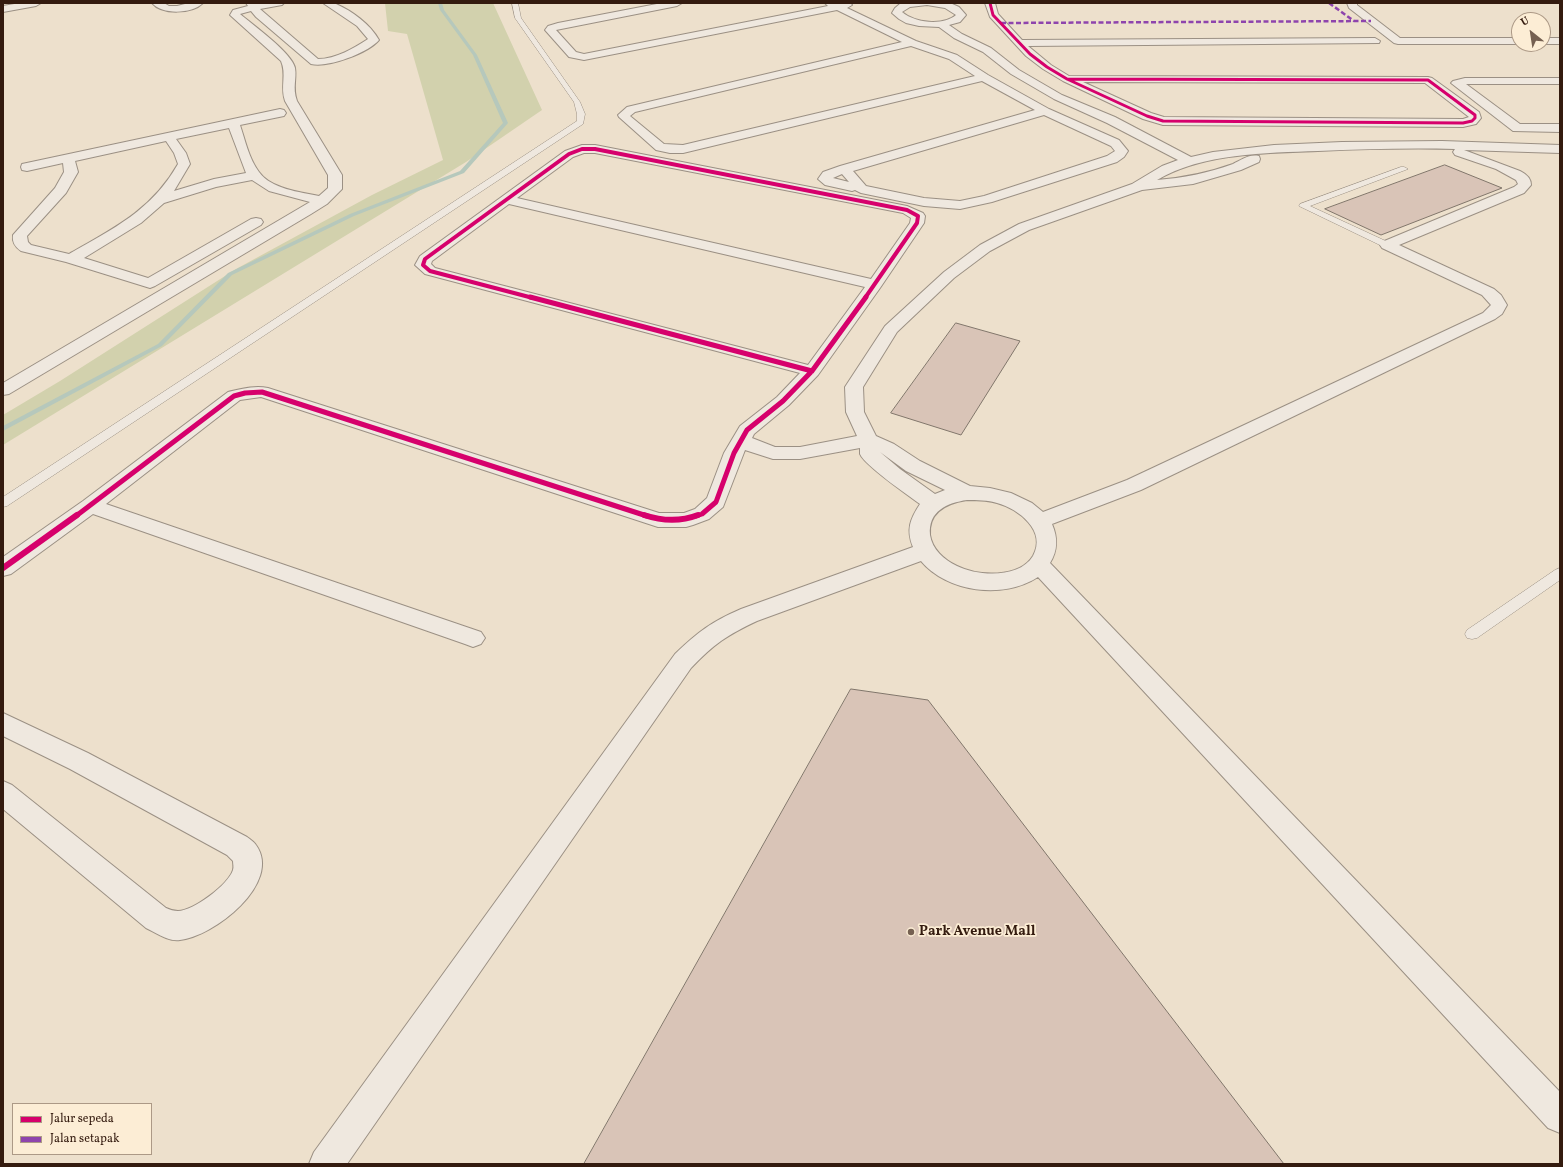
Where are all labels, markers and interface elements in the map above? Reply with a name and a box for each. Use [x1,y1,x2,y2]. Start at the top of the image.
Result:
north arrow [1511,12,1551,52]
text: U [1518,14,1532,30]
place label: Park Avenue Mall [919,924,1035,940]
marker: Park Avenue Mall [906,927,916,937]
legend [12,1103,152,1155]
text: Jalur sepeda [50,1111,114,1127]
text: Jalan setapak [50,1131,119,1147]

